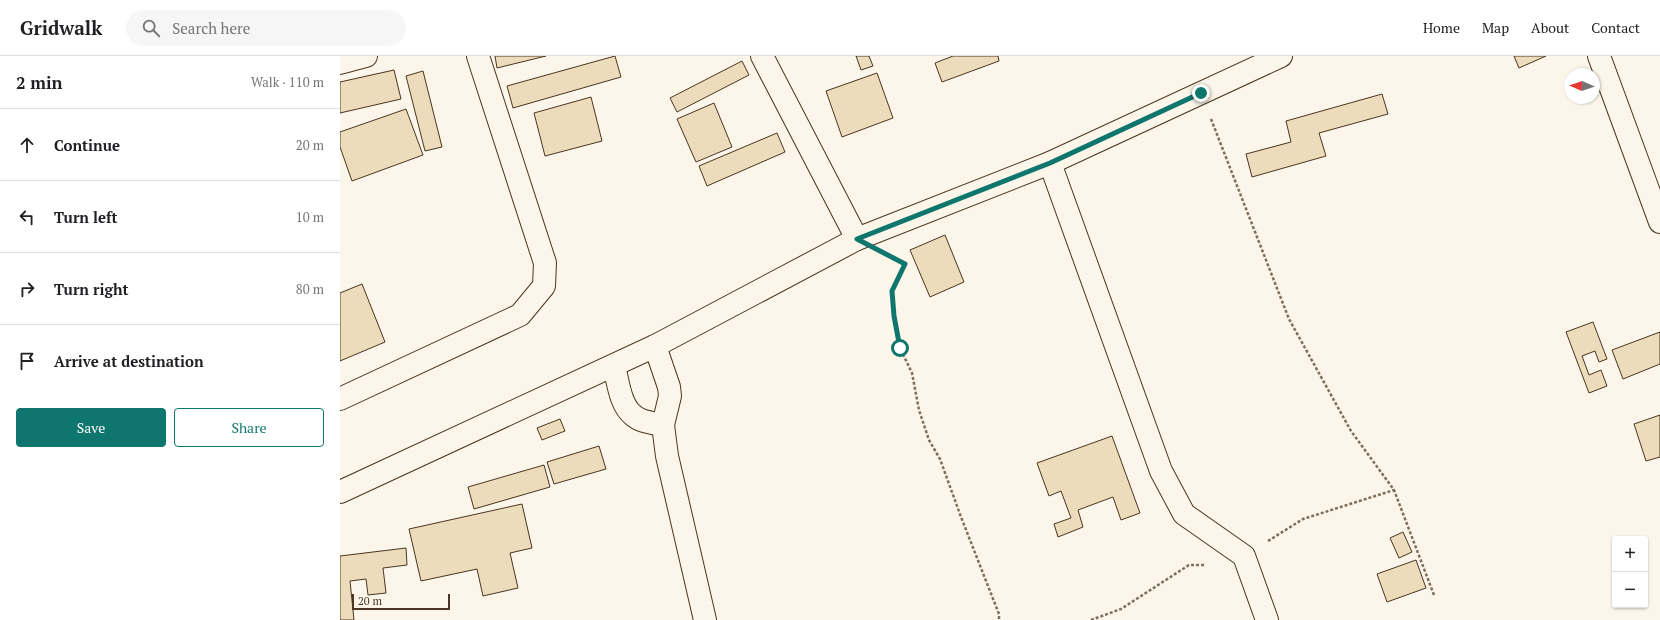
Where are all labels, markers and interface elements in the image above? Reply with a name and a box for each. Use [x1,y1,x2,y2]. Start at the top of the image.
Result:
search box [126,10,406,46]
text: Gridwalk [20,15,102,40]
icon: search [140,17,162,39]
text: Search here [172,18,250,38]
text: Home [1423,18,1460,37]
text: Map [1482,18,1509,37]
text: About [1531,18,1569,37]
text: Contact [1591,18,1640,37]
north arrow [1564,68,1600,104]
text: 2 min [16,71,63,94]
text: Walk · 110 m [251,73,324,91]
route end [1192,84,1210,102]
icon: ahead [16,134,38,156]
text: Continue [54,135,120,155]
text: 20 m [296,136,324,154]
icon: left [16,206,38,228]
text: Turn left [54,207,118,227]
text: 10 m [296,208,324,226]
icon: right [16,278,38,300]
text: Turn right [54,279,129,299]
text: 80 m [296,280,324,298]
route start [891,339,909,357]
icon: arrive [16,350,38,372]
text: Arrive at destination [54,351,204,371]
button: Save [16,408,166,447]
button: Share [174,408,324,447]
map controls [1612,536,1648,608]
button: + [1612,536,1648,572]
button: − [1612,572,1648,608]
scale bar [352,592,450,611]
text: 20 m [358,594,382,608]

